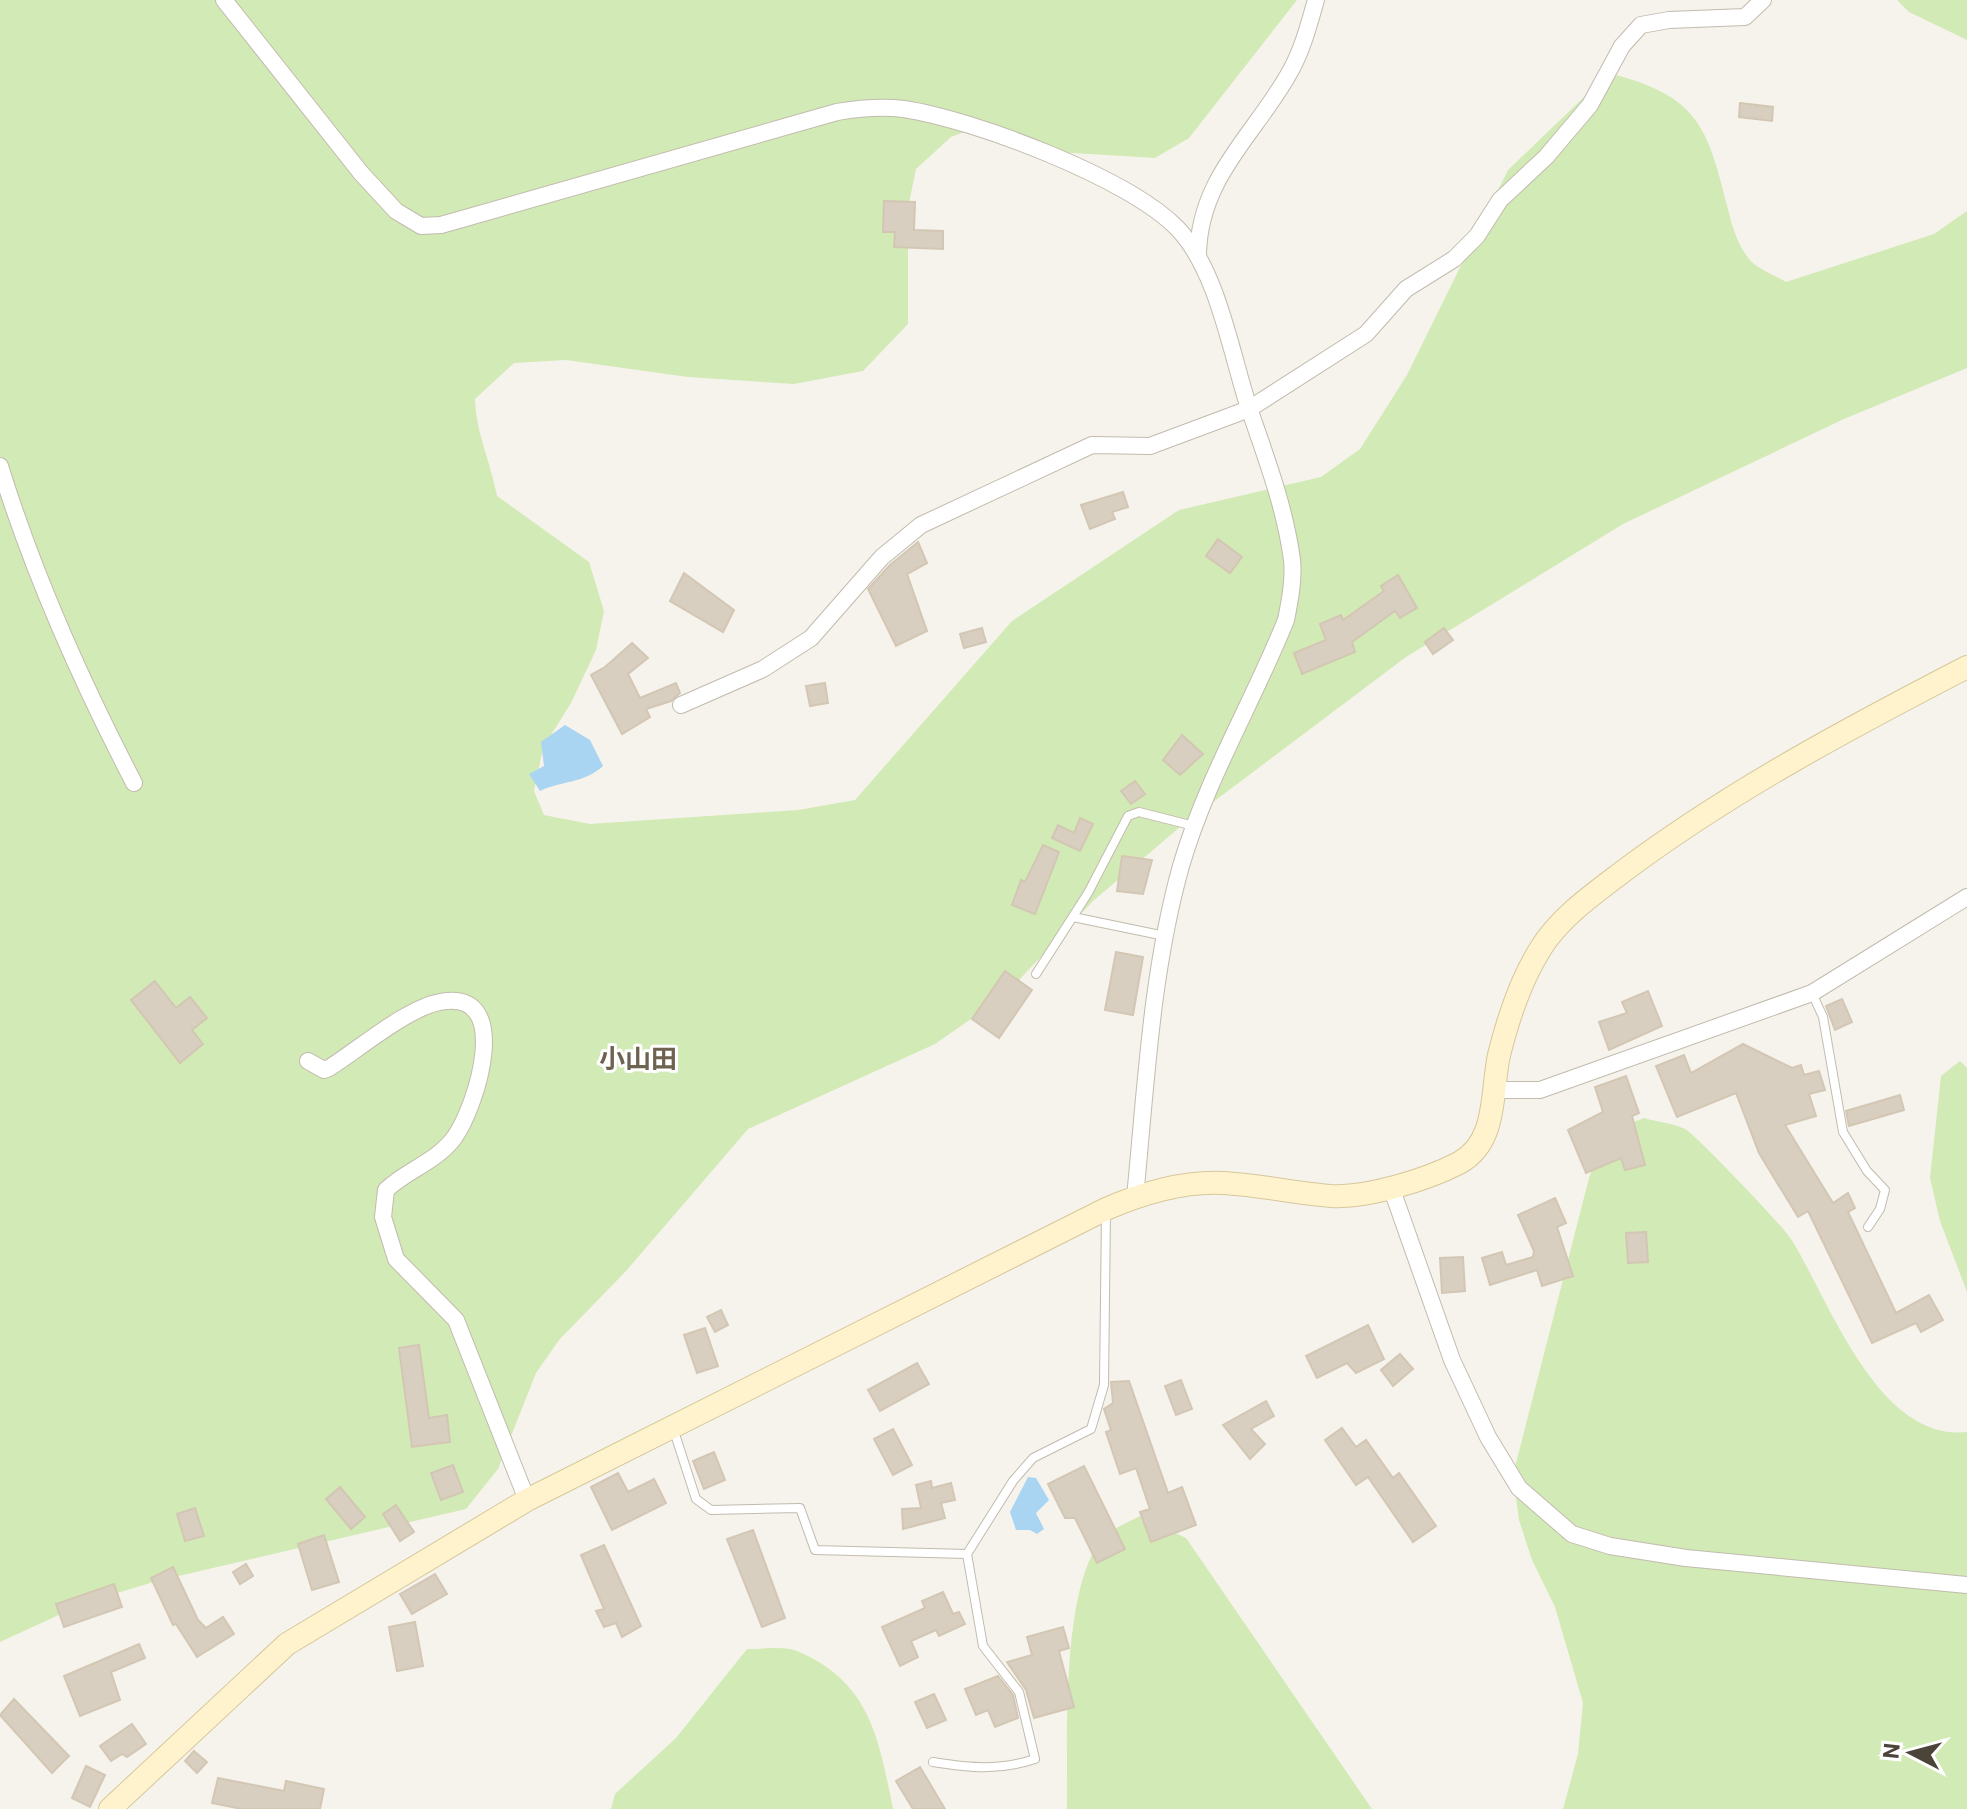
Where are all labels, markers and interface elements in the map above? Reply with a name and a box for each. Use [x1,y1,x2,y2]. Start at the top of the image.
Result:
district label: 小山田 [599,1044,677,1074]
north arrow [1871,1713,1951,1793]
text: N [1878,1742,1905,1760]

